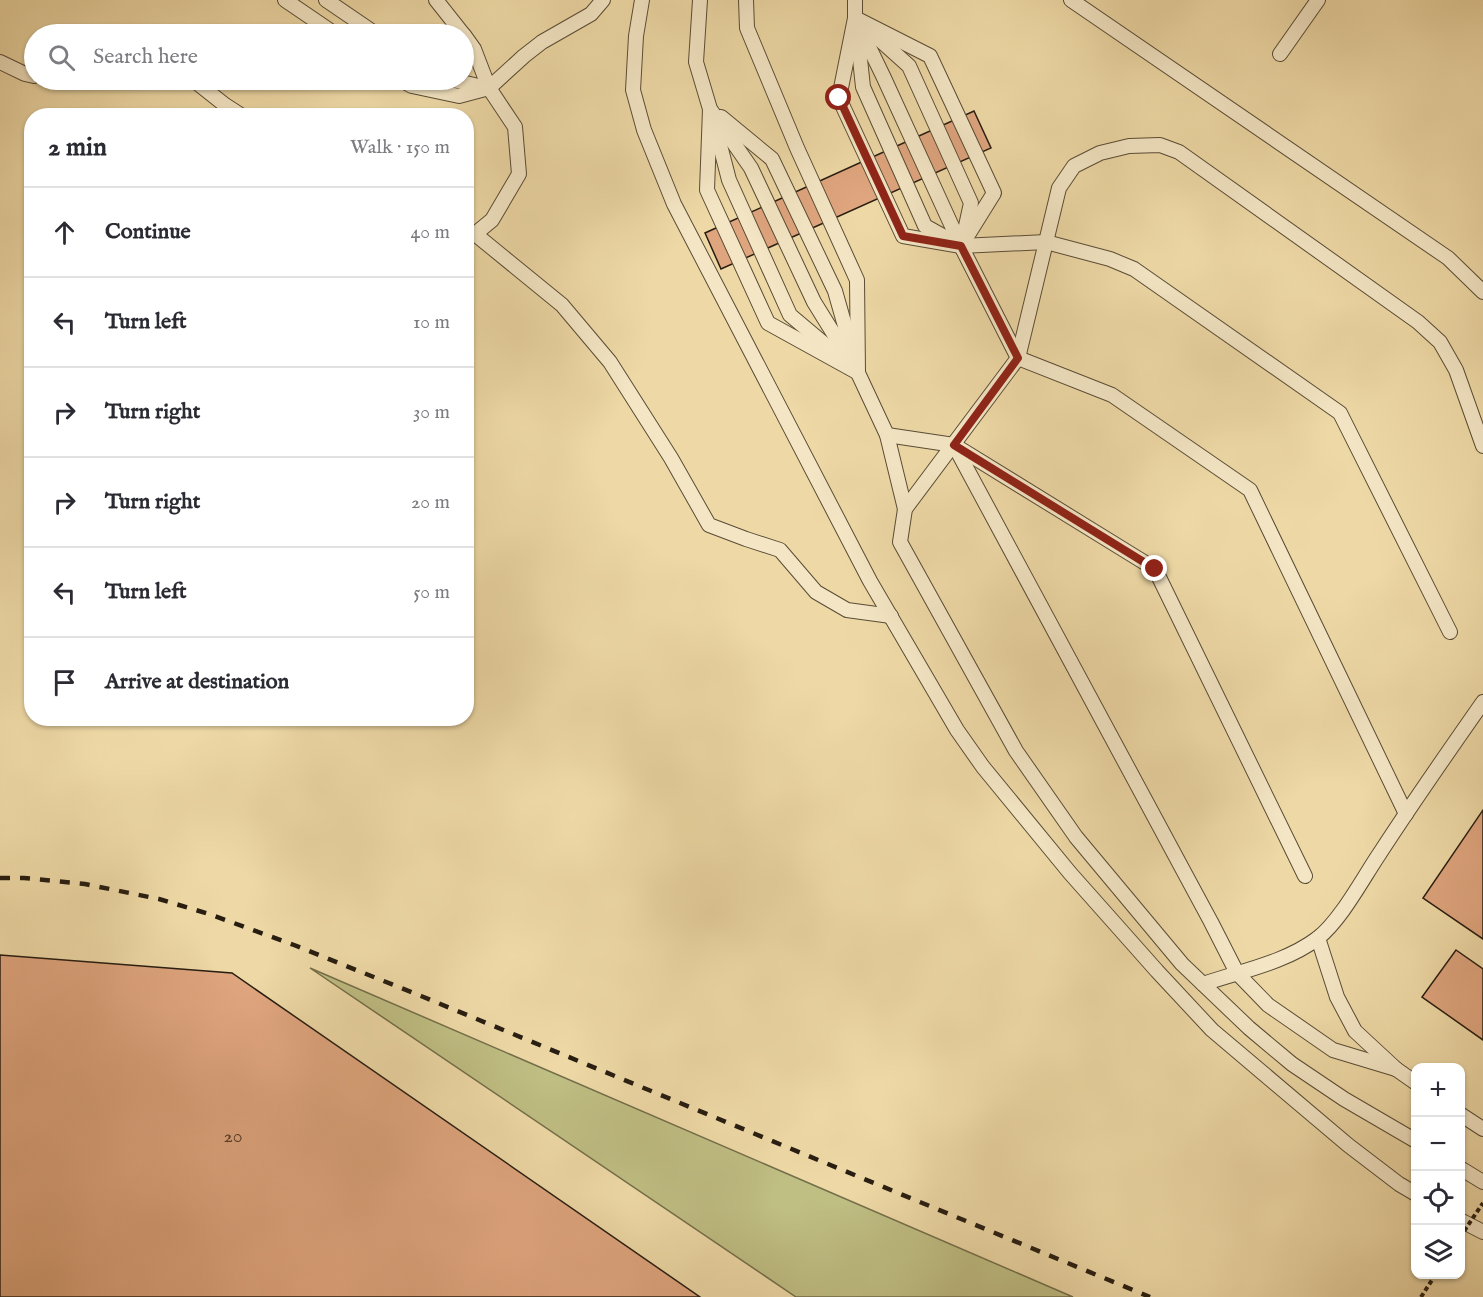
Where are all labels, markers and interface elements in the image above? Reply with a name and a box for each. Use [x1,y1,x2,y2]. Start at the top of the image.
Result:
search box [24,24,474,90]
icon: search [45,41,78,74]
text: Search here [93,43,198,71]
route start [825,84,851,110]
text: 2 min [48,131,107,164]
text: Walk · 150 m [350,135,450,160]
icon: ahead [48,216,81,249]
text: Continue [105,218,191,246]
text: 40 m [411,220,450,245]
icon: left [48,306,81,339]
text: Turn left [105,308,187,336]
text: 10 m [413,310,450,335]
icon: right [48,396,81,429]
text: Turn right [105,398,200,426]
text: 30 m [413,400,450,425]
icon: right [48,486,81,519]
text: Turn right [105,488,200,516]
text: 20 m [411,490,450,515]
route end [1141,555,1167,581]
icon: left [48,576,81,609]
text: Turn left [105,578,187,606]
text: 50 m [413,580,450,605]
icon: arrive [48,666,81,699]
text: Arrive at destination [105,668,289,696]
map controls [1411,1063,1465,1279]
button: + [1411,1063,1465,1117]
button: − [1411,1117,1465,1171]
house number: 20 [223,1124,243,1149]
button: locate [1411,1171,1465,1225]
button: layers [1411,1225,1465,1279]

